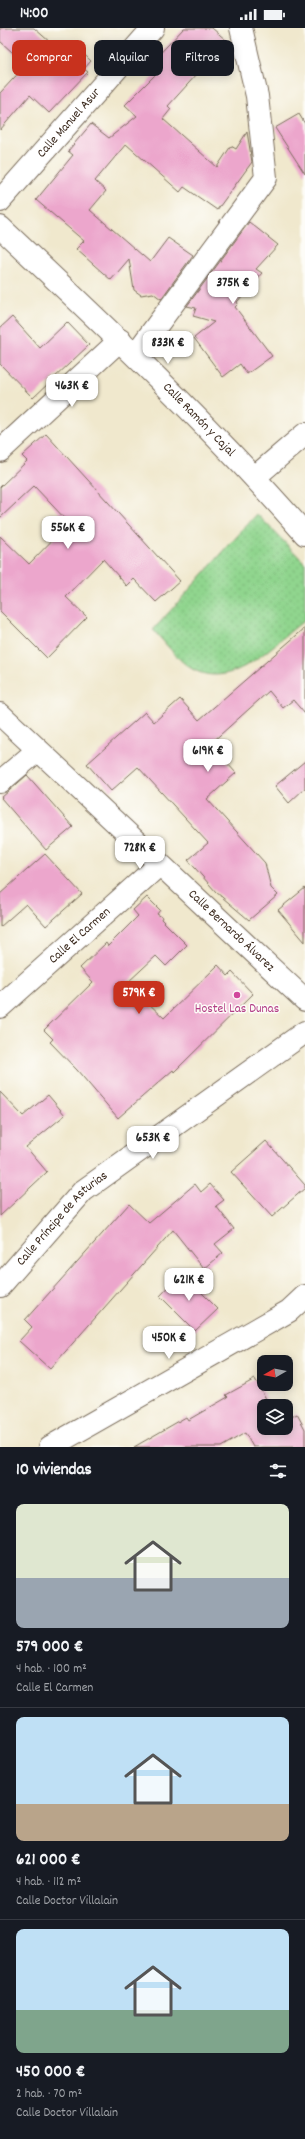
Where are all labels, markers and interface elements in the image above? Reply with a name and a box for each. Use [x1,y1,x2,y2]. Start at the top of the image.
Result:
text: 14:00 [20,3,48,25]
chip: Comprar [12,40,86,76]
chip: Alquilar [94,40,163,76]
chip: Filtros [171,40,234,76]
street label: Calle Manuel Asur [33,84,105,162]
pin: 375K € [200,271,266,305]
text: 375K € [216,274,250,293]
pin: 833K € [135,331,201,365]
text: 833K € [152,334,185,353]
pin: 463K € [39,374,105,408]
text: 463K € [55,377,89,396]
street label: Calle Ramón y Cajal [158,378,240,461]
pin: 556K € [35,516,101,550]
text: 556K € [51,519,85,538]
pin: 619K € [175,739,241,773]
text: 619K € [192,742,224,761]
pin: 728K € [107,836,173,870]
text: 728K € [124,839,156,858]
street label: Calle Bernardo Álvarez [184,885,279,976]
street label: Calle El Carmen [45,903,115,969]
pin: 579K € [106,981,172,1015]
text: 579K € [122,984,156,1003]
marker: Hostel Las Dunas [232,990,242,1000]
place label: Hostel Las Dunas [195,1000,279,1019]
pin: 653K € [120,1126,186,1160]
text: 653K € [136,1129,170,1148]
street label: Calle Príncipe de Asturias [12,1167,112,1270]
pin: 621K € [156,1268,222,1302]
text: 621K € [173,1271,205,1290]
pin: 450K € [136,1326,202,1360]
text: 450K € [152,1329,186,1348]
north arrow [257,1355,293,1391]
map controls [257,1355,293,1435]
button: layers [257,1399,293,1435]
text: 10 viviendas [16,1459,92,1483]
icon: filters [267,1460,289,1482]
icon: home [117,1530,189,1602]
text: 579 000 € [16,1636,83,1660]
text: 4 hab. · 100 m² [16,1660,87,1679]
text: Calle El Carmen [16,1679,93,1698]
icon: home [117,1743,189,1815]
text: 621 000 € [16,1849,81,1873]
text: 4 hab. · 112 m² [16,1873,81,1892]
text: Calle Doctor Villalain [16,1892,118,1911]
icon: home [117,1955,189,2027]
text: 450 000 € [16,2061,85,2085]
text: 2 hab. · 70 m² [16,2085,82,2104]
text: Calle Doctor Villalain [16,2104,118,2123]

